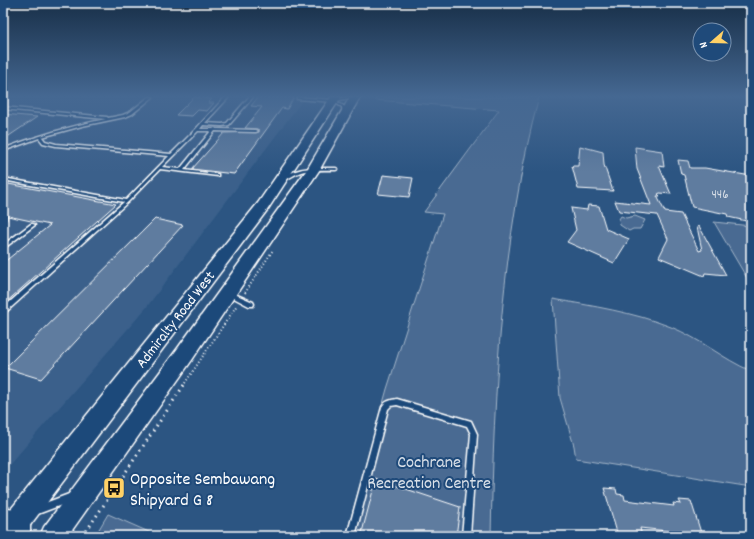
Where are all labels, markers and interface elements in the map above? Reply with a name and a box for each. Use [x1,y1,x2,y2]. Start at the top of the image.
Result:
north arrow [692,22,732,62]
text: N [696,39,713,50]
house number: 446 [711,186,729,205]
street label: Admiralty Road West [132,267,222,374]
park label: Cochrane Recreation Centre [367,451,491,497]
place label: Opposite Sembawang Shipyard G 8 [130,468,275,514]
bus stop icon: Opposite Sembawang Shipyard G 8 [101,475,127,501]

